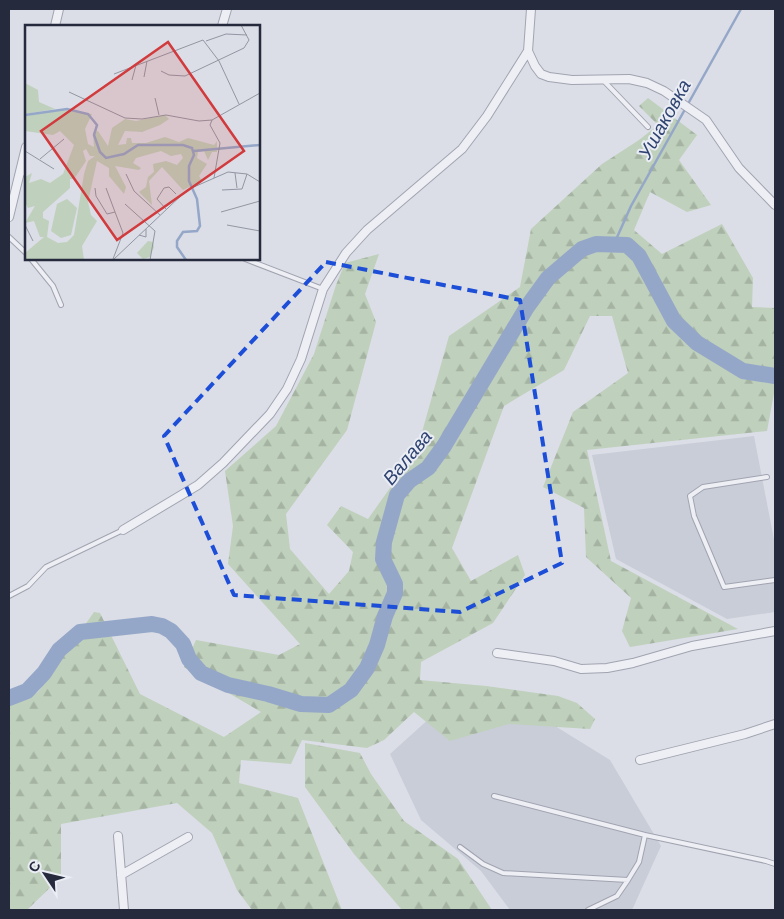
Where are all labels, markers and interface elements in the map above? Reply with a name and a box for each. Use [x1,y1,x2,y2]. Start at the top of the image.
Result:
inset map [25,25,260,260]
water label: Ушаковка [633,76,696,164]
water label: Валава [378,425,437,489]
north arrow [20,849,70,899]
text: С [25,858,44,875]

